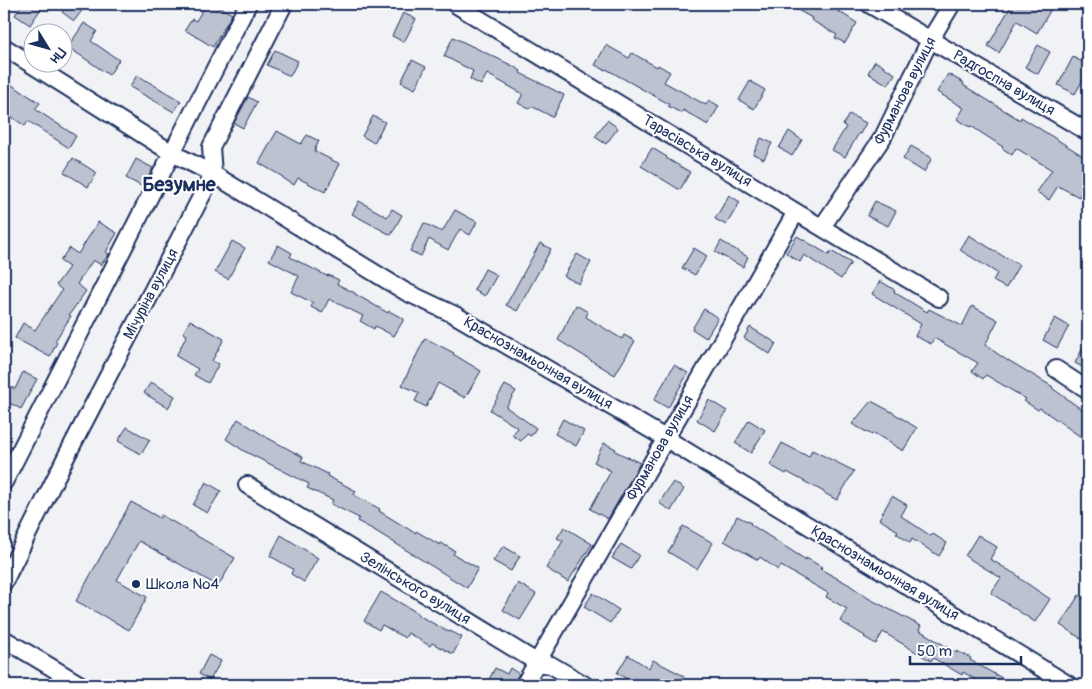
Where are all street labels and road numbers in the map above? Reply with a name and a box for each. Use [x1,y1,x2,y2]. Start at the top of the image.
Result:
street label: Фурманова вулиця [870,34,940,148]
street label: Радгоспна вулиця [950,46,1058,120]
street label: Тарасівська вулиця [639,111,755,191]
street label: Мічуріна вулиця [119,246,183,342]
street label: Краснознамьонная вулиця [460,312,616,414]
street label: Фурманова вулиця [622,392,698,504]
street label: Краснознамьонная вулиця [807,521,963,625]
street label: Зелінського вулиця [356,547,474,629]

